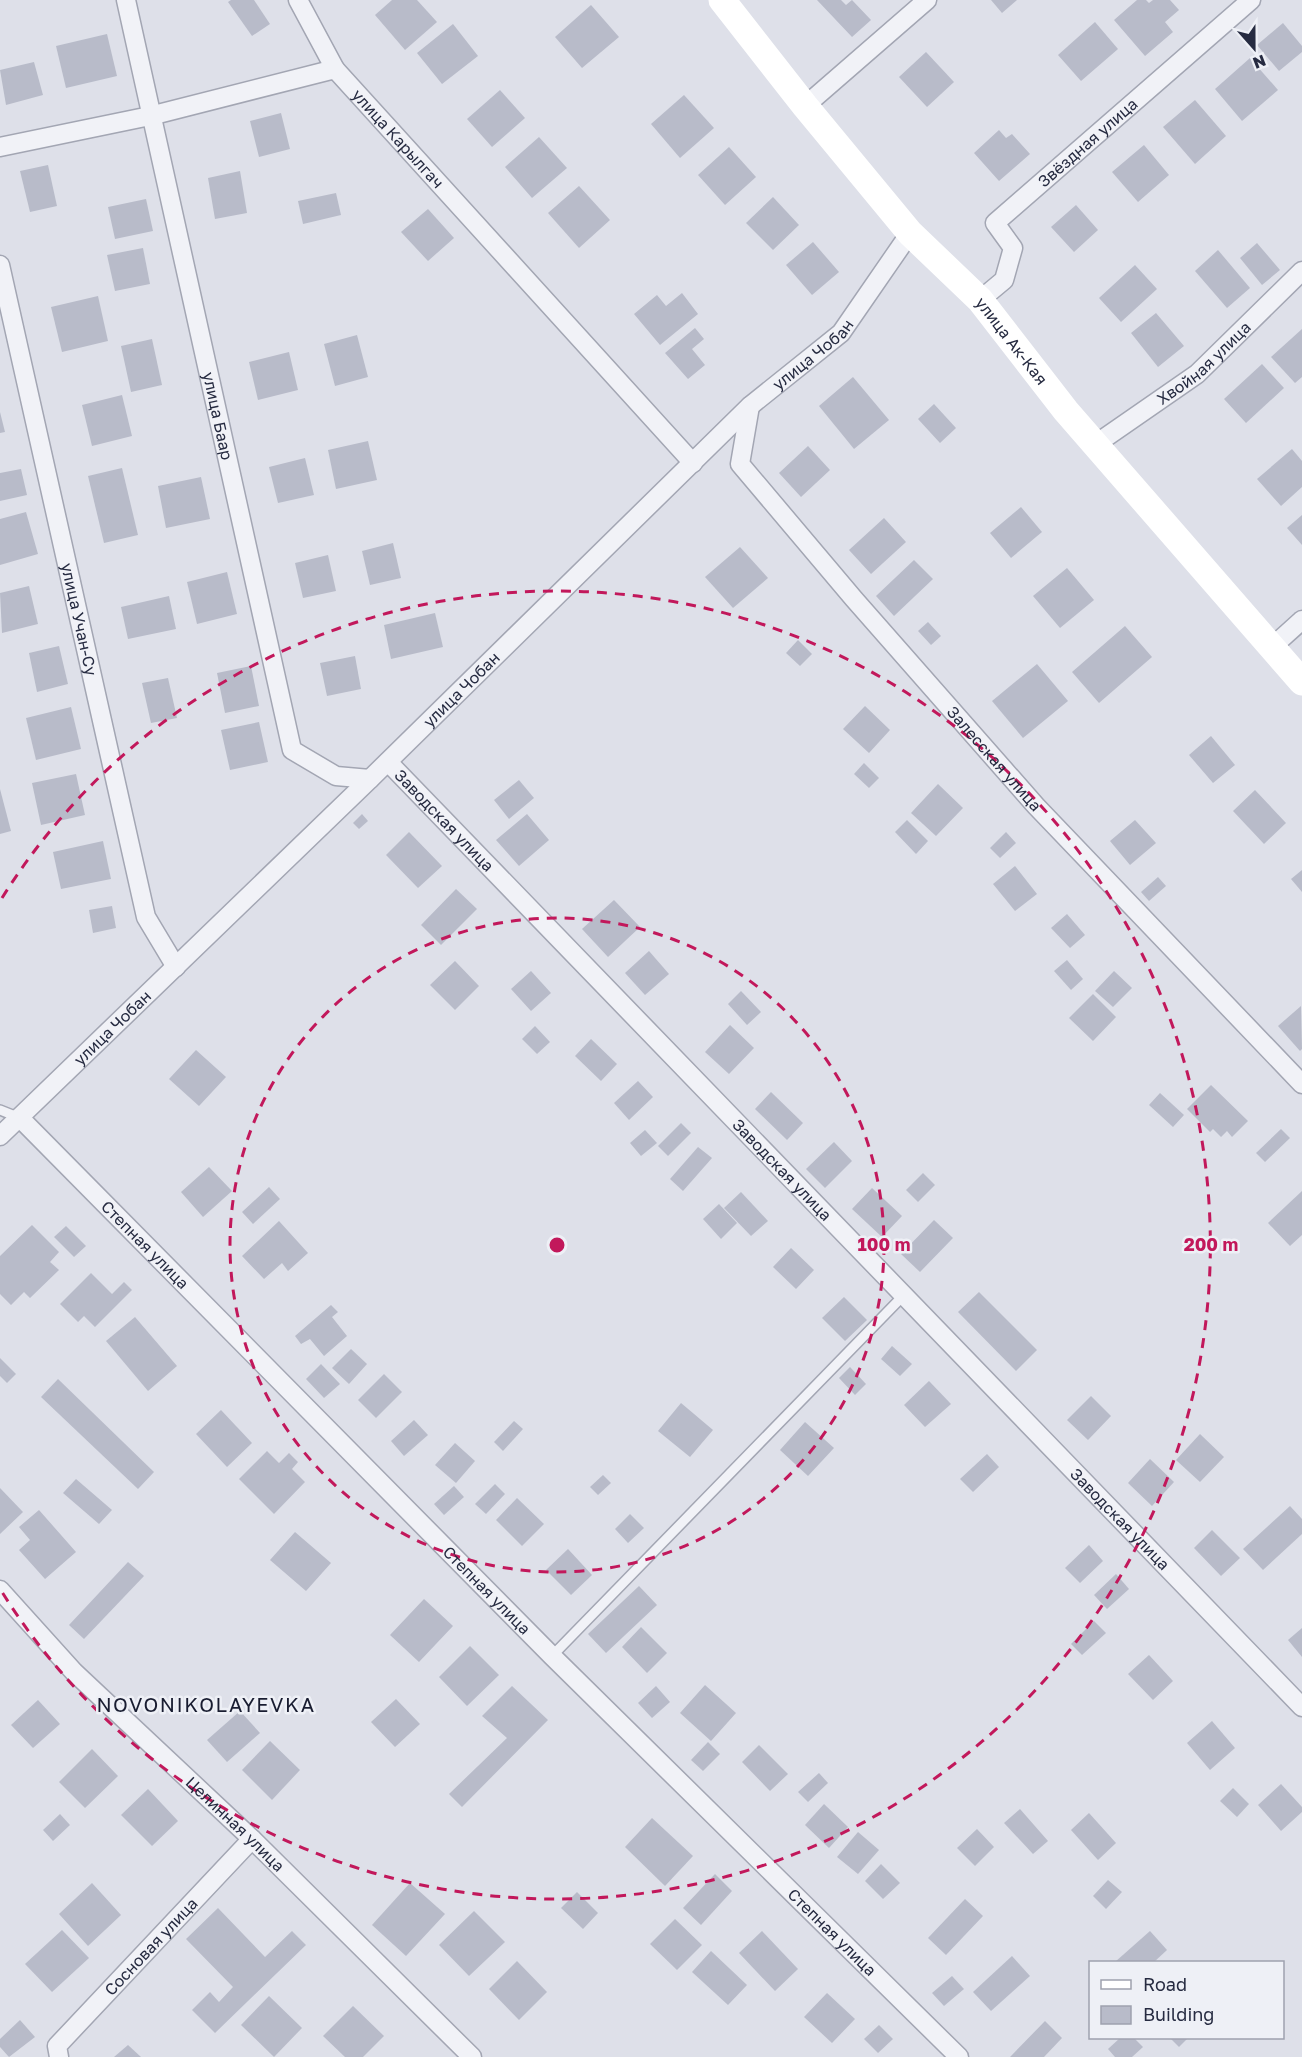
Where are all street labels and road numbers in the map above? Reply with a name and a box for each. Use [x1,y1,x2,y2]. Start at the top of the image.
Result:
street label: улица Карылгач [348,85,448,192]
street label: Звёздная улица [1034,94,1141,191]
street label: улица Ак-Кая [971,293,1052,389]
street label: улица Чобан [768,315,857,394]
street label: Хвойная улица [1153,317,1255,409]
street label: улица Баар [199,370,238,462]
street label: улица Учан-Су [57,561,102,678]
street label: улица Чобан [419,647,504,731]
street label: Залесская улица [943,702,1046,815]
street label: Заводская улица [390,765,498,875]
street label: улица Чобан [69,986,155,1069]
street label: Заводская улица [728,1114,836,1225]
street label: Степная улица [97,1196,193,1293]
street label: Заводская улица [1066,1464,1174,1574]
street label: Степная улица [439,1542,535,1639]
street label: Целинная улица [182,1772,289,1876]
street label: Степная улица [784,1884,881,1980]
street label: Сосновая улица [100,1893,202,1999]

